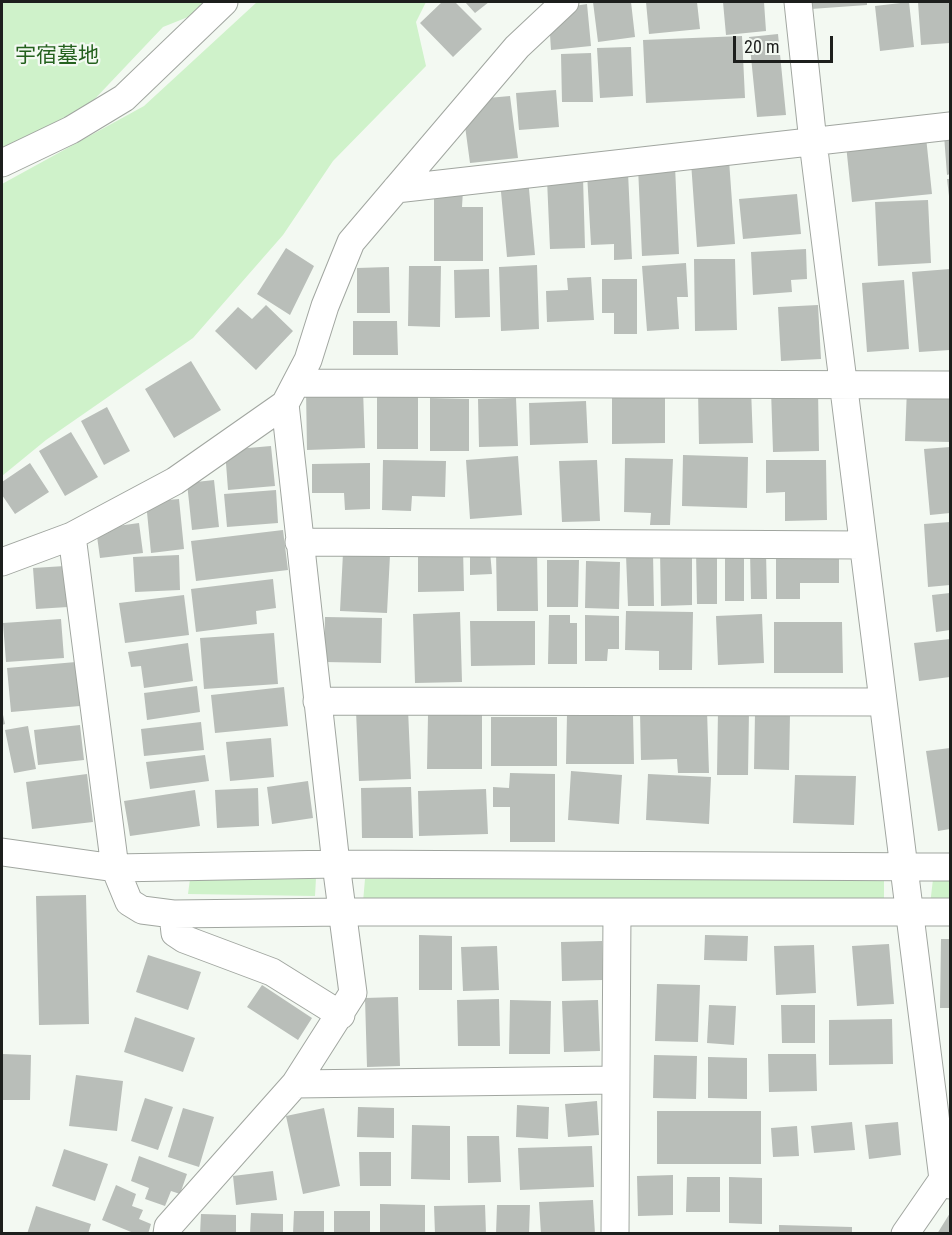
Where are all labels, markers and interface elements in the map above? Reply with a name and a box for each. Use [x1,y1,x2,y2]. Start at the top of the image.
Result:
scale bar [736,24,836,62]
text: 20 m [744,36,779,57]
park label: 宇宿墓地 [15,44,99,70]

